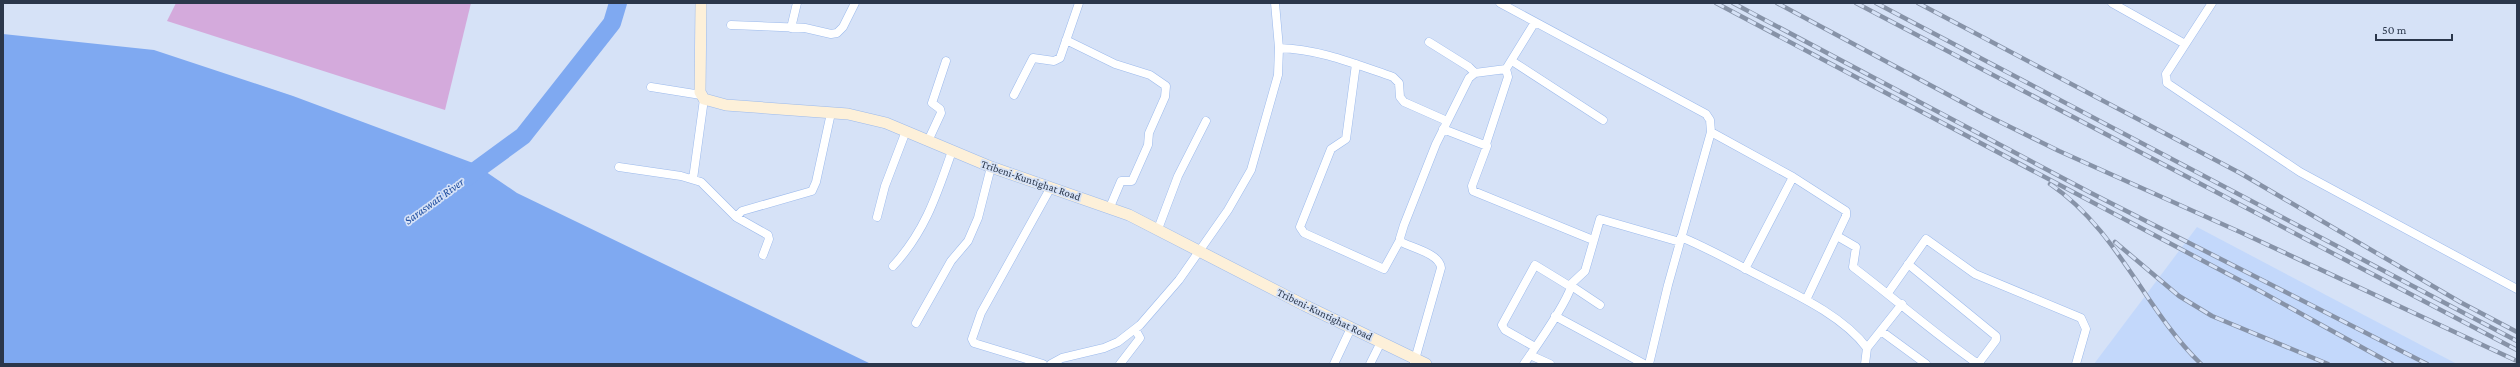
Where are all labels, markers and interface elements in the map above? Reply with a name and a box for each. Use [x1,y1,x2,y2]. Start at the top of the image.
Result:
scale bar [2376,16,2452,42]
text: 50 m [2382,23,2407,37]
street label: Tribeni-Kuntighat Road [979,157,1083,204]
water label: Saraswati River [401,174,467,227]
street label: Tribeni-Kuntighat Road [1275,286,1375,343]

